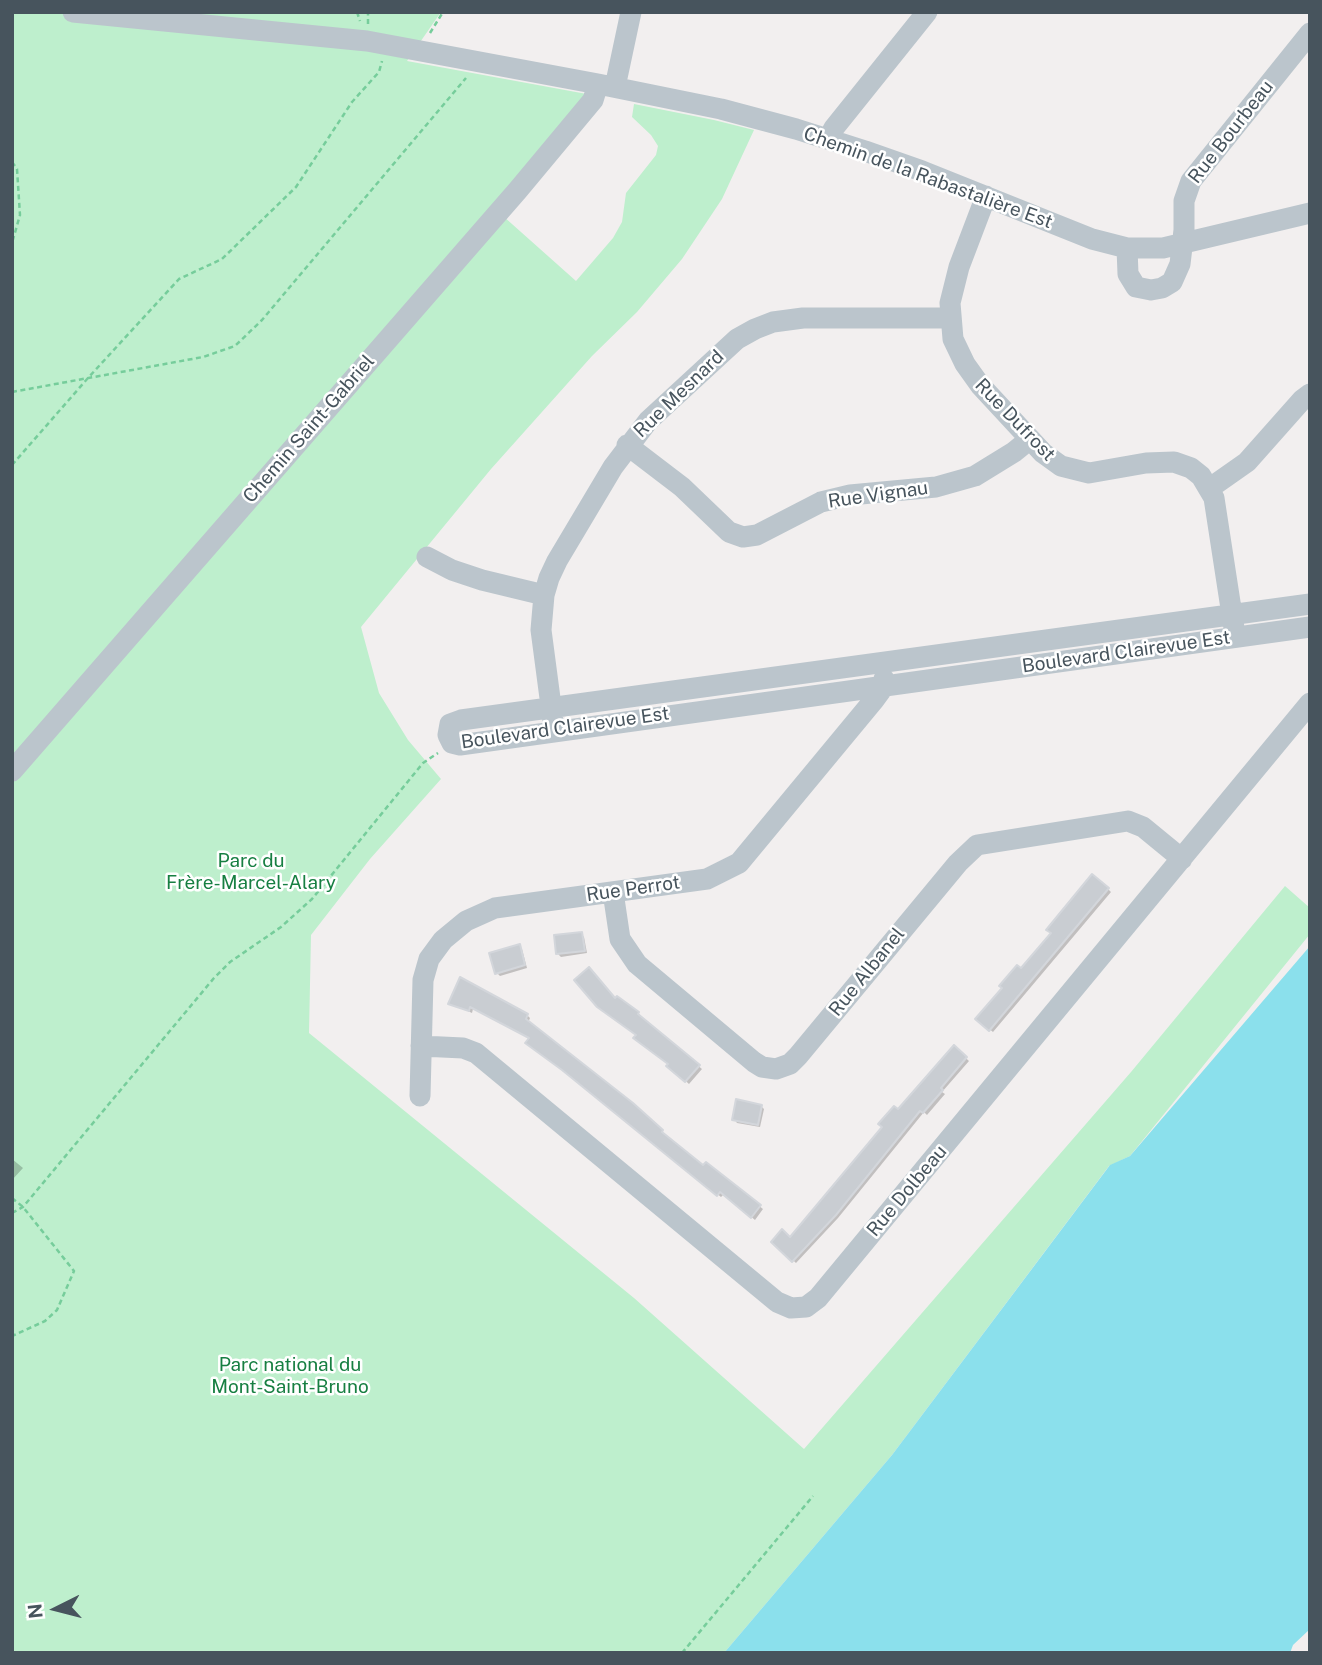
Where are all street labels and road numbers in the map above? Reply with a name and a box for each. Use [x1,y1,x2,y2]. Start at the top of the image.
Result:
street label: Rue Bourbeau [1184,76,1278,188]
street label: Chemin de la Rabastalière Est [800,122,1056,234]
street label: Rue Mesnard [629,345,729,443]
street label: Chemin Saint-Gabriel [238,350,380,508]
street label: Rue Dufrost [970,374,1060,466]
street label: Rue Vignau [826,477,930,513]
street label: Boulevard Clairevue Est [1020,626,1232,678]
street label: Boulevard Clairevue Est [459,702,671,754]
street label: Rue Perrot [585,871,681,907]
street label: Rue Albanel [824,923,910,1021]
street label: Rue Dolbeau [862,1141,952,1241]

